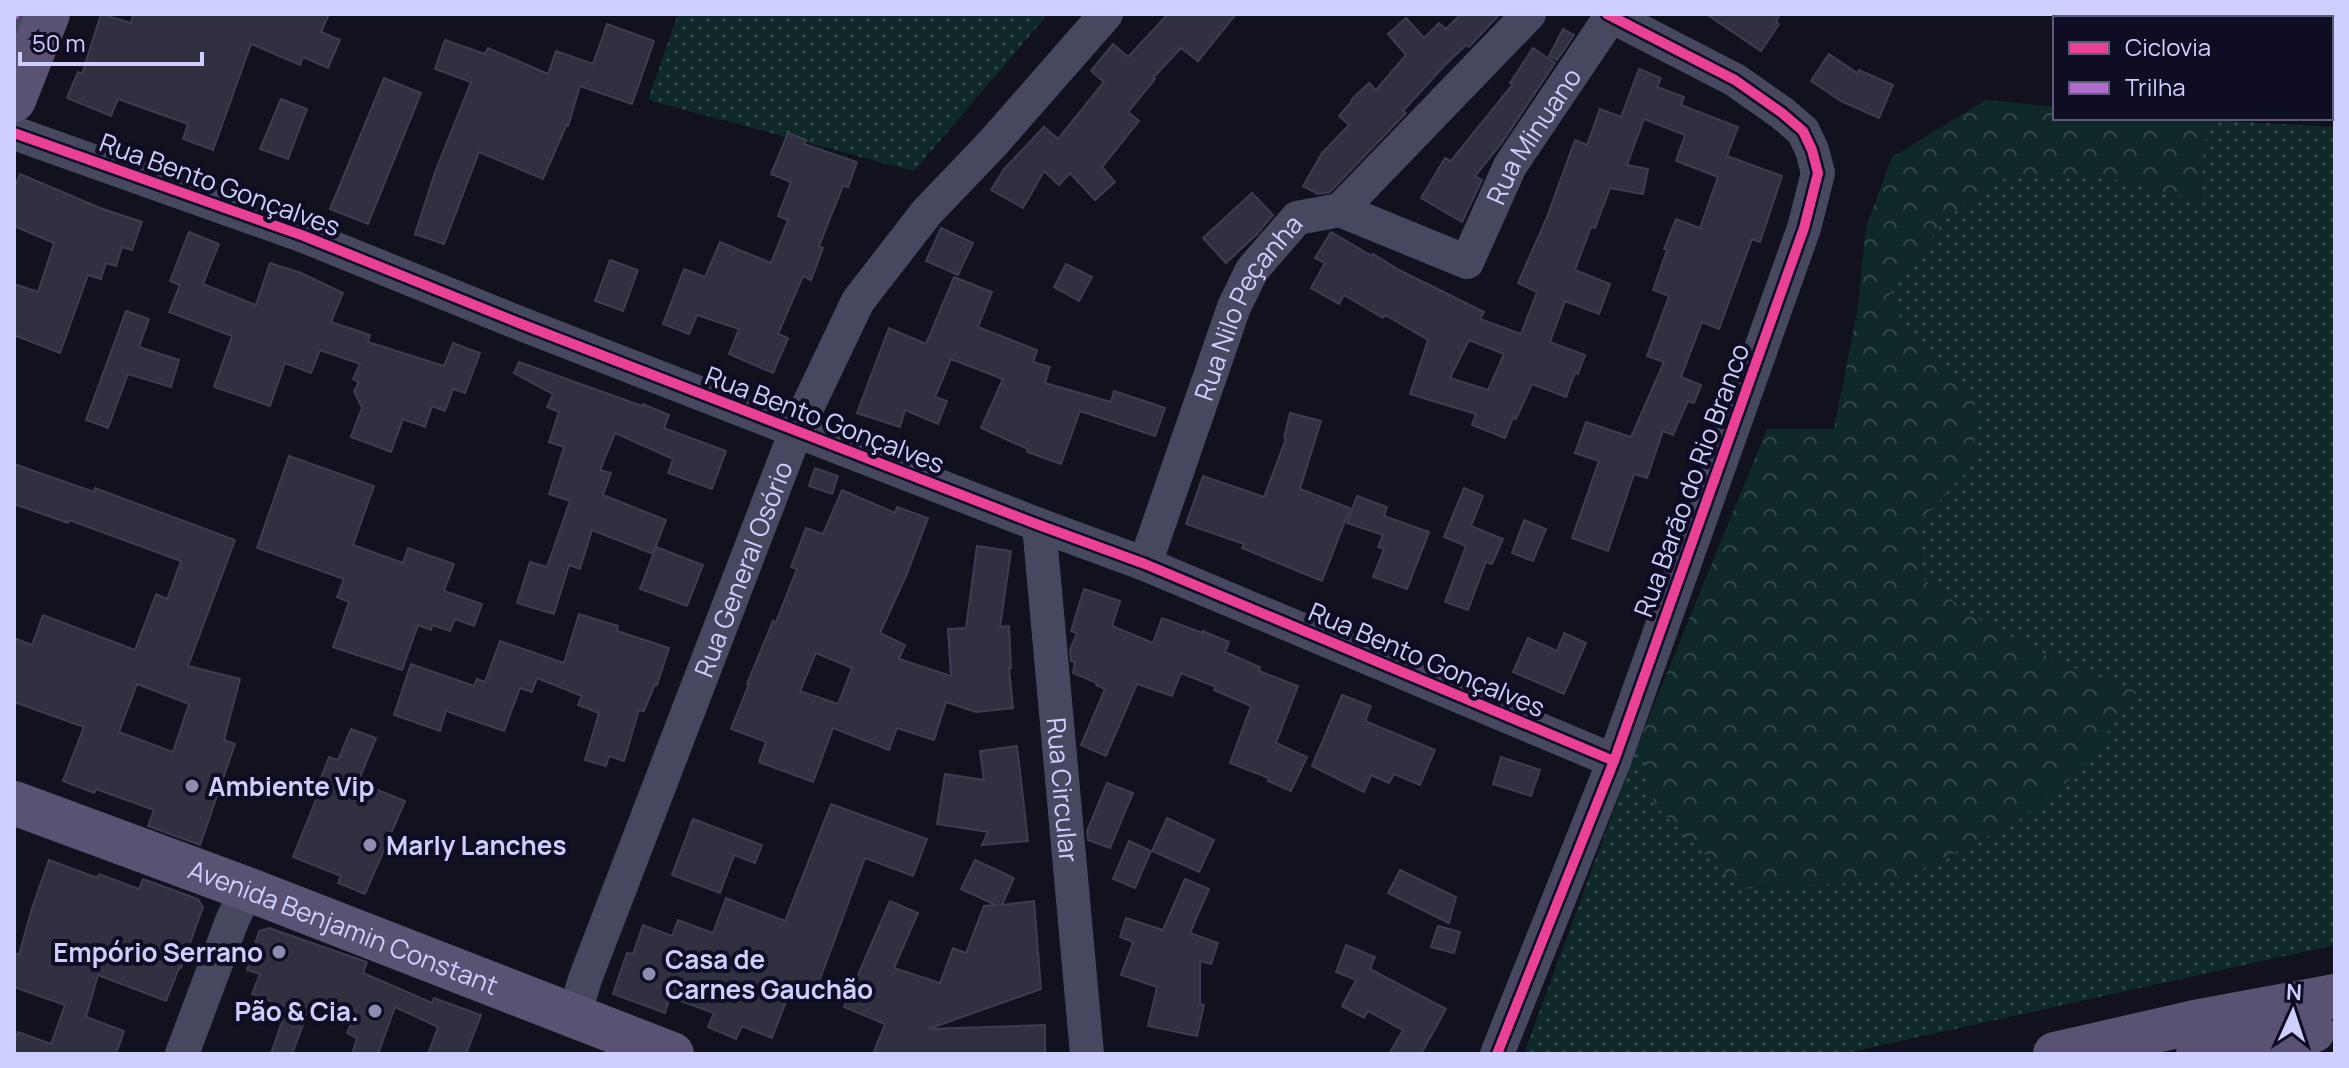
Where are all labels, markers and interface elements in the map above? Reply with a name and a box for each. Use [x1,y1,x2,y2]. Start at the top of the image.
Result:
scale bar [20,16,202,66]
legend [2053,16,2333,120]
text: 50 m [32,26,86,59]
text: Ciclovia [2125,30,2211,63]
street label: Rua Minuano [1477,60,1589,210]
text: Trilha [2125,70,2186,103]
street label: Rua Bento Gonçalves [95,124,345,244]
street label: Rua Nilo Peçanha [1185,207,1310,405]
street label: Rua Barão do Rio Branco [1625,338,1757,622]
street label: Rua Bento Gonçalves [700,357,950,481]
street label: Rua General Osório [685,456,801,682]
street label: Rua Bento Gonçalves [1303,593,1551,725]
street label: Rua Circular [1039,716,1088,864]
place label: Ambiente Vip [208,768,374,804]
marker: Ambiente Vip [183,777,201,795]
place label: Marly Lanches [386,827,566,863]
marker: Marly Lanches [361,836,379,854]
street label: Avenida Benjamin Constant [183,851,504,1003]
place label: Empório Serrano [53,934,263,970]
place label: Casa de Carnes Gauchão [665,941,873,1007]
marker: Empório Serrano [270,943,288,961]
marker: Casa de Carnes Gauchão [640,965,658,983]
north arrow [2253,972,2333,1052]
text: N [2285,977,2303,1007]
place label: Pão & Cia. [235,993,359,1029]
marker: Pão & Cia. [366,1002,384,1020]

